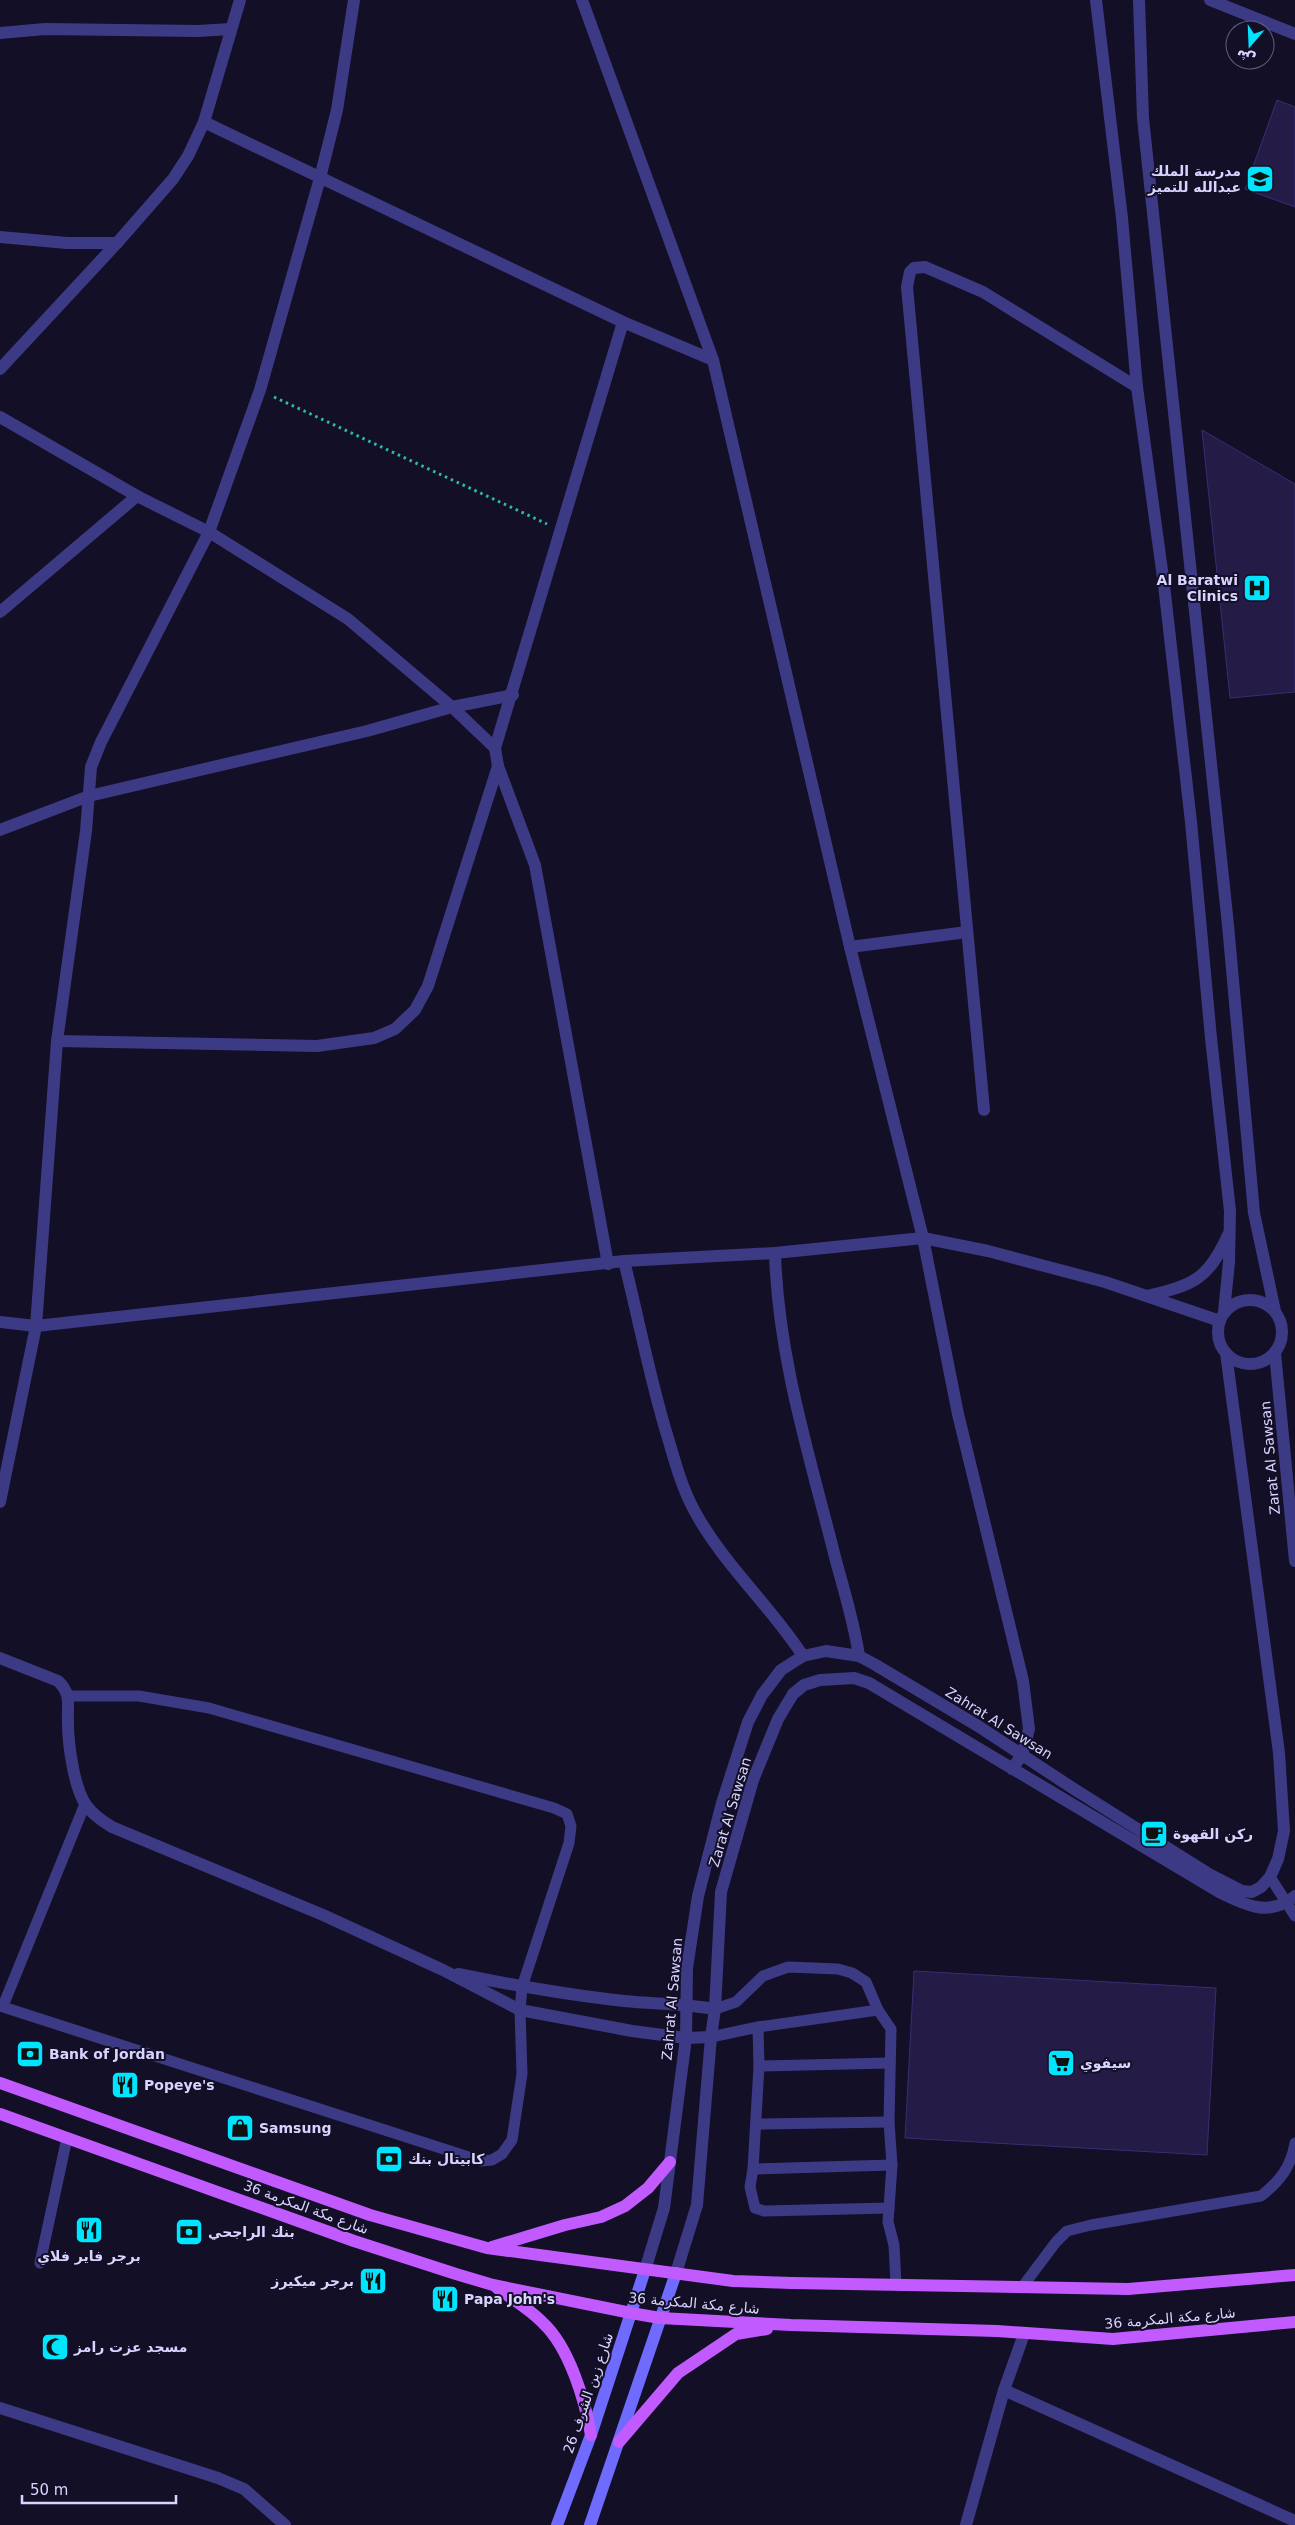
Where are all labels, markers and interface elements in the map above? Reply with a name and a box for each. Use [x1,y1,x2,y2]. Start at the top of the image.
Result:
north arrow [1225,20,1275,70]
text: ش [1234,47,1258,68]
place label: مدرسة الملك عبدالله للتميز [1147,163,1241,196]
school or university icon: مدرسة الملك عبدالله للتميز [1245,164,1275,194]
place label: Al Baratwi Clinics [1157,572,1238,604]
hospital icon: Al Baratwi Clinics [1242,573,1272,603]
street label: Zarat Al Sawsan [1257,1401,1283,1515]
street label: Zahrat Al Sawsan [943,1684,1055,1762]
street label: Zarat Al Sawsan [706,1755,754,1869]
cafe icon: ركن القهوة [1139,1819,1169,1849]
place label: ركن القهوة [1173,1826,1253,1843]
street label: Zahrat Al Sawsan [659,1937,685,2061]
bank icon: Bank of Jordan [15,2039,45,2069]
place label: Bank of Jordan [49,2046,165,2062]
supermarket icon: سيفوي [1046,2048,1076,2078]
place label: سيفوي [1080,2055,1131,2073]
restaurant icon: Popeye's [110,2070,140,2100]
place label: Popeye's [144,2077,215,2093]
shop icon: Samsung [225,2113,255,2143]
place label: Samsung [259,2120,331,2136]
bank icon: كابيتال بنك [374,2144,404,2174]
place label: كابيتال بنك [408,2151,485,2167]
street label: شارع مكة المكرمة 36 [241,2177,371,2238]
restaurant icon: برجر فاير فلاي [74,2215,104,2245]
bank icon: بنك الراجحي [174,2217,204,2247]
place label: بنك الراجحي [208,2224,295,2241]
place label: برجر فاير فلاي [37,2248,141,2266]
restaurant icon: برجر ميكيرز [358,2266,388,2296]
place label: برجر ميكيرز [270,2273,354,2290]
restaurant icon: Papa John's [430,2284,460,2314]
street label: شارع مكة المكرمة 36 [628,2289,760,2318]
place label: Papa John's [464,2291,555,2307]
street label: شارع مكة المكرمة 36 [1104,2304,1236,2333]
street label: شارع زين الشرف 26 [560,2331,617,2456]
mosque icon: مسجد عزت رامز [40,2332,70,2362]
place label: مسجد عزت رامز [73,2339,187,2356]
scale bar [22,2472,176,2504]
text: 50 m [30,2481,68,2499]

